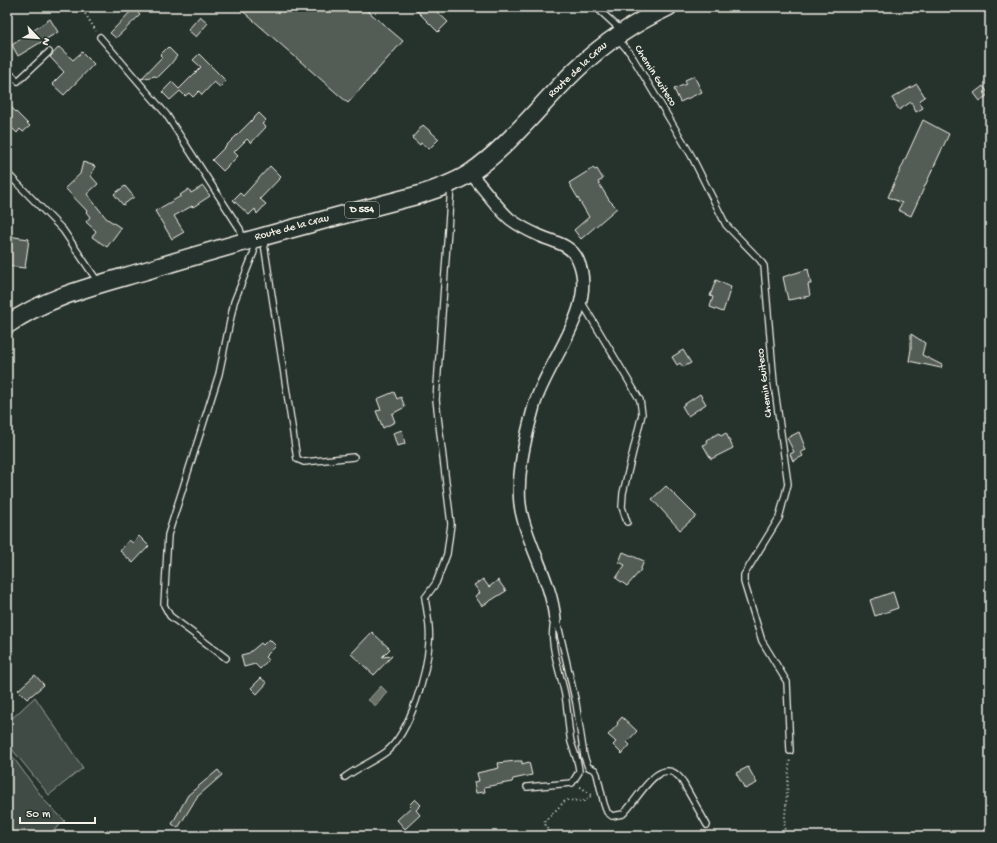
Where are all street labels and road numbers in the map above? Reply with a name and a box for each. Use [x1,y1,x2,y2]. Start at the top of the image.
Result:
street label: Route de la Crau [546,40,610,100]
street label: Chemin Guiteco [631,43,679,109]
road number: D 554 [345,202,379,218]
street label: Route de la Crau [254,212,330,244]
street label: Chemin Guiteco [755,347,775,418]

